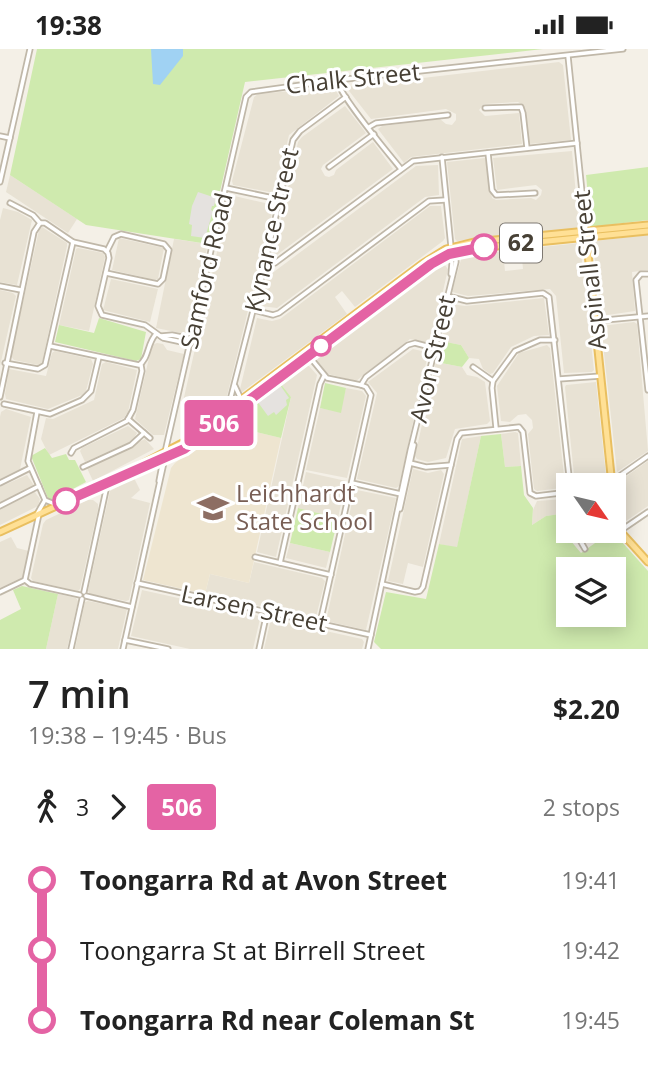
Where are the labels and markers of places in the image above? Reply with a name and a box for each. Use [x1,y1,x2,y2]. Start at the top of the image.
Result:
unlabelled marker [471,234,497,260]
unlabelled marker [311,336,331,356]
place label: Leichhardt State School [236,476,374,537]
unlabelled marker [53,488,79,514]
school or university icon: Leichhardt State School [196,491,230,525]

